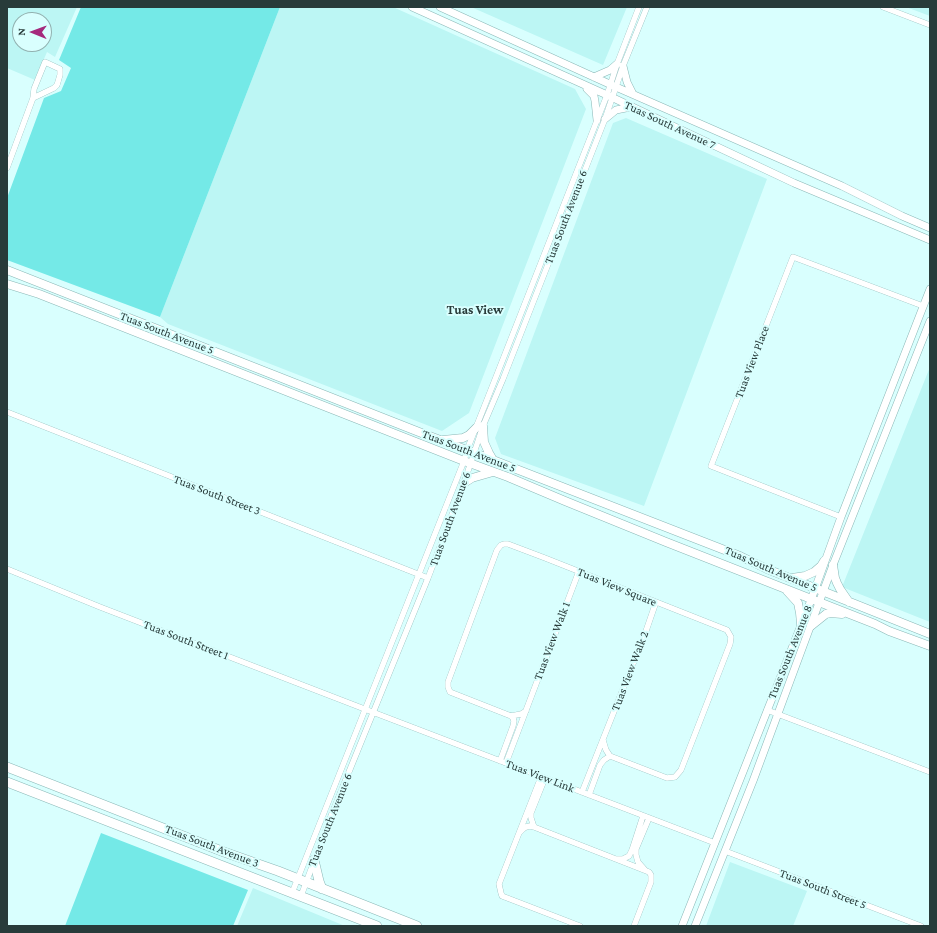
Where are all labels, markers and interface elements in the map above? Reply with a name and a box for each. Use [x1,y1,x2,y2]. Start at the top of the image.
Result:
north arrow [12,12,52,52]
text: N [15,28,27,36]
street label: Tuas South Avenue 7 [622,98,718,152]
street label: Tuas South Avenue 6 [541,168,591,266]
district label: Tuas View [447,302,503,318]
street label: Tuas South Avenue 5 [118,309,216,357]
street label: Tuas View Place [732,324,772,400]
street label: Tuas South Avenue 5 [420,427,518,475]
street label: Tuas South Avenue 6 [426,470,474,568]
street label: Tuas South Street 3 [171,472,263,518]
street label: Tuas South Avenue 5 [723,543,819,595]
street label: Tuas View Square [575,565,659,609]
street label: Tuas View Walk 1 [530,600,574,682]
street label: Tuas South Avenue 8 [765,603,815,701]
street label: Tuas South Street 1 [141,617,231,663]
street label: Tuas View Walk 2 [608,629,652,713]
street label: Tuas View Link [503,756,577,796]
street label: Tuas South Avenue 6 [305,771,355,869]
street label: Tuas South Avenue 3 [163,821,261,871]
street label: Tuas South Street 5 [777,866,869,912]

